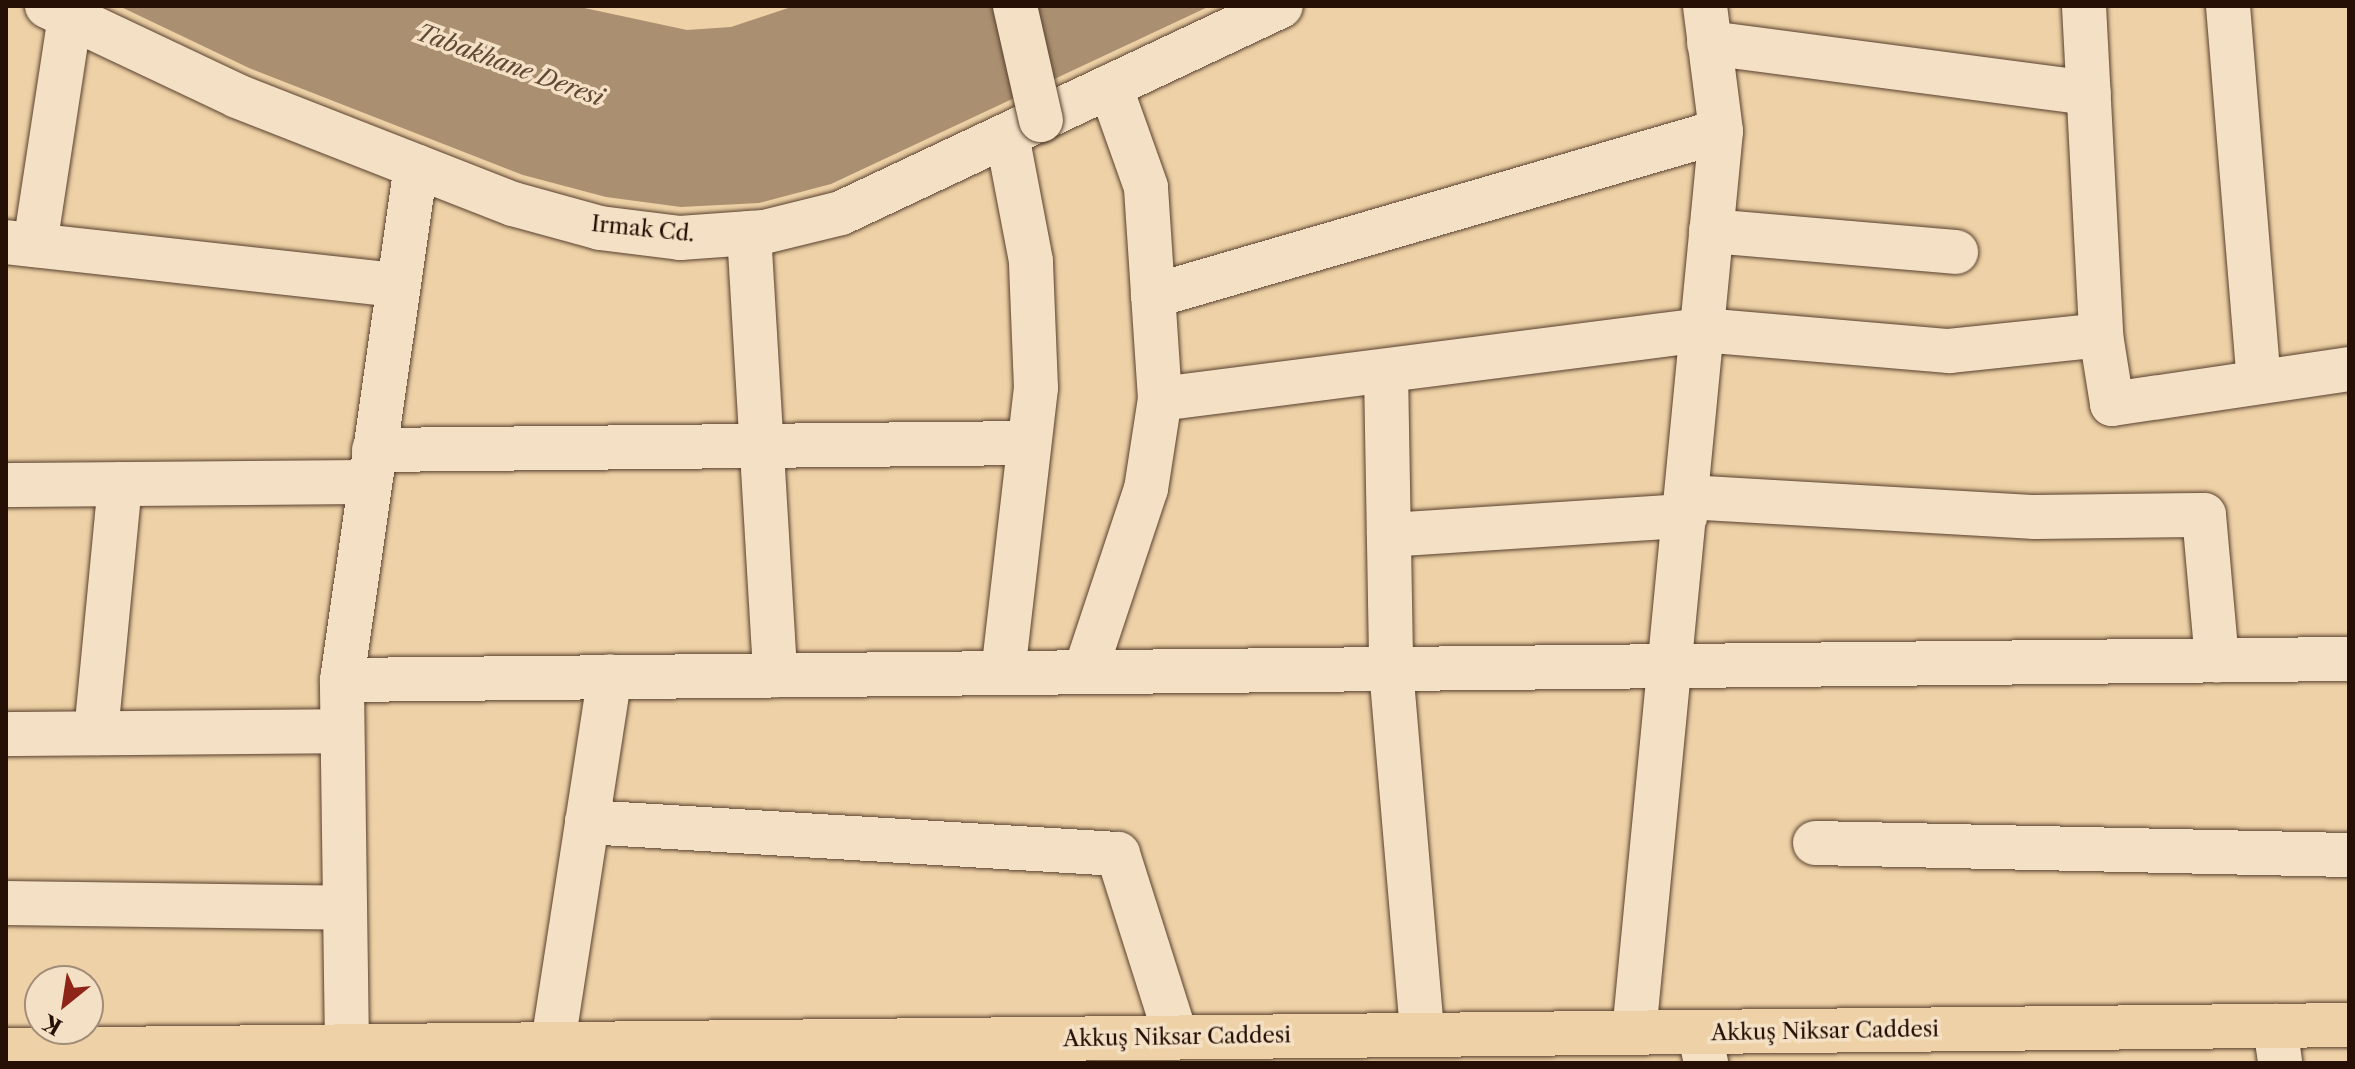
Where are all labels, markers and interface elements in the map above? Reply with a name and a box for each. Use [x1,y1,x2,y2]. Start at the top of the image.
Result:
water label: Tabakhane Deresi [413,18,607,112]
street label: Irmak Cd. [590,210,696,248]
north arrow [24,965,104,1045]
text: K [38,1008,67,1041]
street label: Akkuş Niksar Caddesi [1711,1016,1939,1046]
street label: Akkuş Niksar Caddesi [1063,1022,1291,1052]

